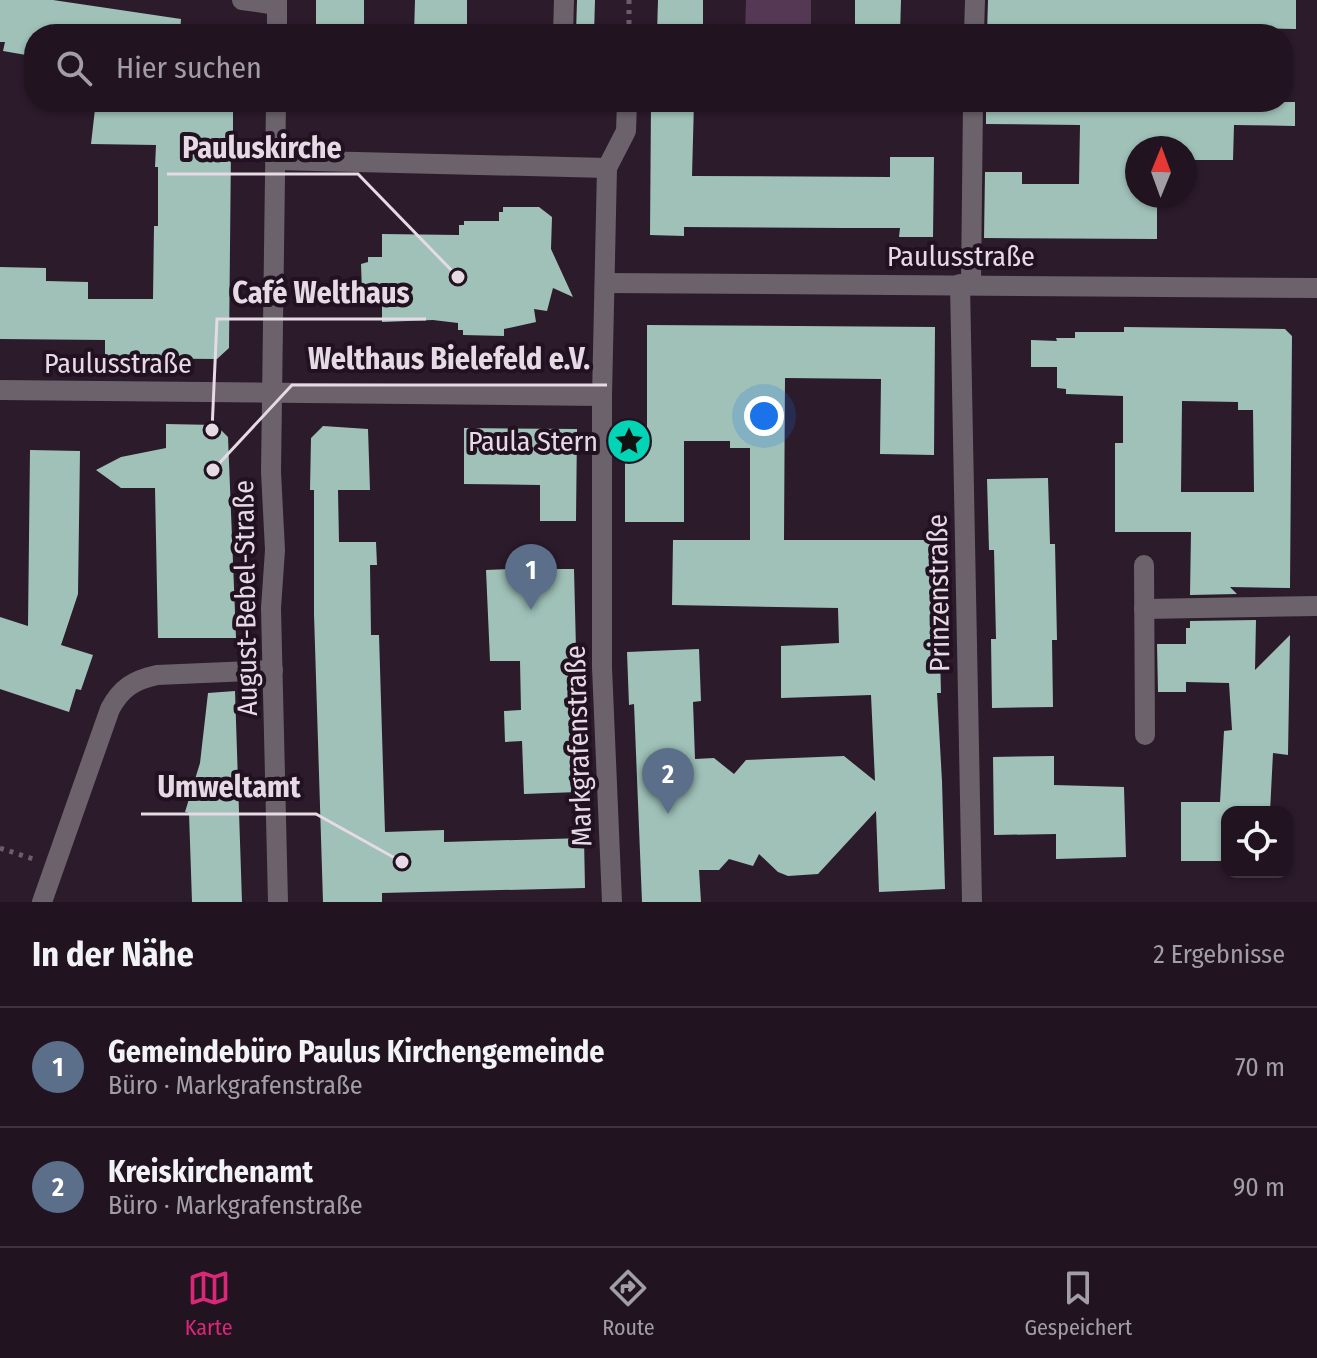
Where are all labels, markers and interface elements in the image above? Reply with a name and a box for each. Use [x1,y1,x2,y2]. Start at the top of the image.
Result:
search box [24,24,1293,112]
icon: search [52,46,96,90]
text: Hier suchen [116,50,262,86]
callout: Pauluskirche [167,120,358,174]
text: Pauluskirche [182,130,342,166]
north arrow [1125,136,1197,208]
street label: Paulusstraße [887,240,1035,273]
callout: Café Welthaus [217,265,426,319]
text: Café Welthaus [232,275,410,311]
callout: Welthaus Bielefeld e.V. [292,331,607,385]
text: Welthaus Bielefeld e.V. [308,341,590,377]
street label: Paulusstraße [44,347,192,380]
your location [744,396,784,436]
place icon: Paula Stern [605,417,653,465]
place label: Paula Stern [468,425,598,458]
street label: August-Bebel-Straße [227,480,264,716]
street label: Prinzenstraße [921,514,956,672]
pin: 1 [505,544,557,610]
street label: Markgrafenstraße [558,645,599,847]
pin: 2 [642,748,694,814]
callout: Umweltamt [141,760,316,814]
text: Umweltamt [157,769,301,805]
map controls [1221,806,1293,878]
button: locate [1221,806,1293,878]
text: In der Nähe [32,934,194,975]
text: 2 Ergebnisse [1153,939,1285,970]
text: Gemeindebüro Paulus Kirchengemeinde [108,1034,605,1070]
text: 1 [53,1052,64,1083]
text: 70 m [1235,1052,1285,1083]
text: Büro · Markgrafenstraße [108,1070,363,1101]
text: Kreiskirchenamt [108,1154,313,1190]
text: 2 [52,1172,64,1203]
text: 90 m [1233,1172,1285,1203]
text: Büro · Markgrafenstraße [108,1190,363,1221]
tab: Karte [185,1266,233,1341]
tab: Route [602,1266,655,1341]
tab: Gespeichert [1024,1266,1132,1341]

